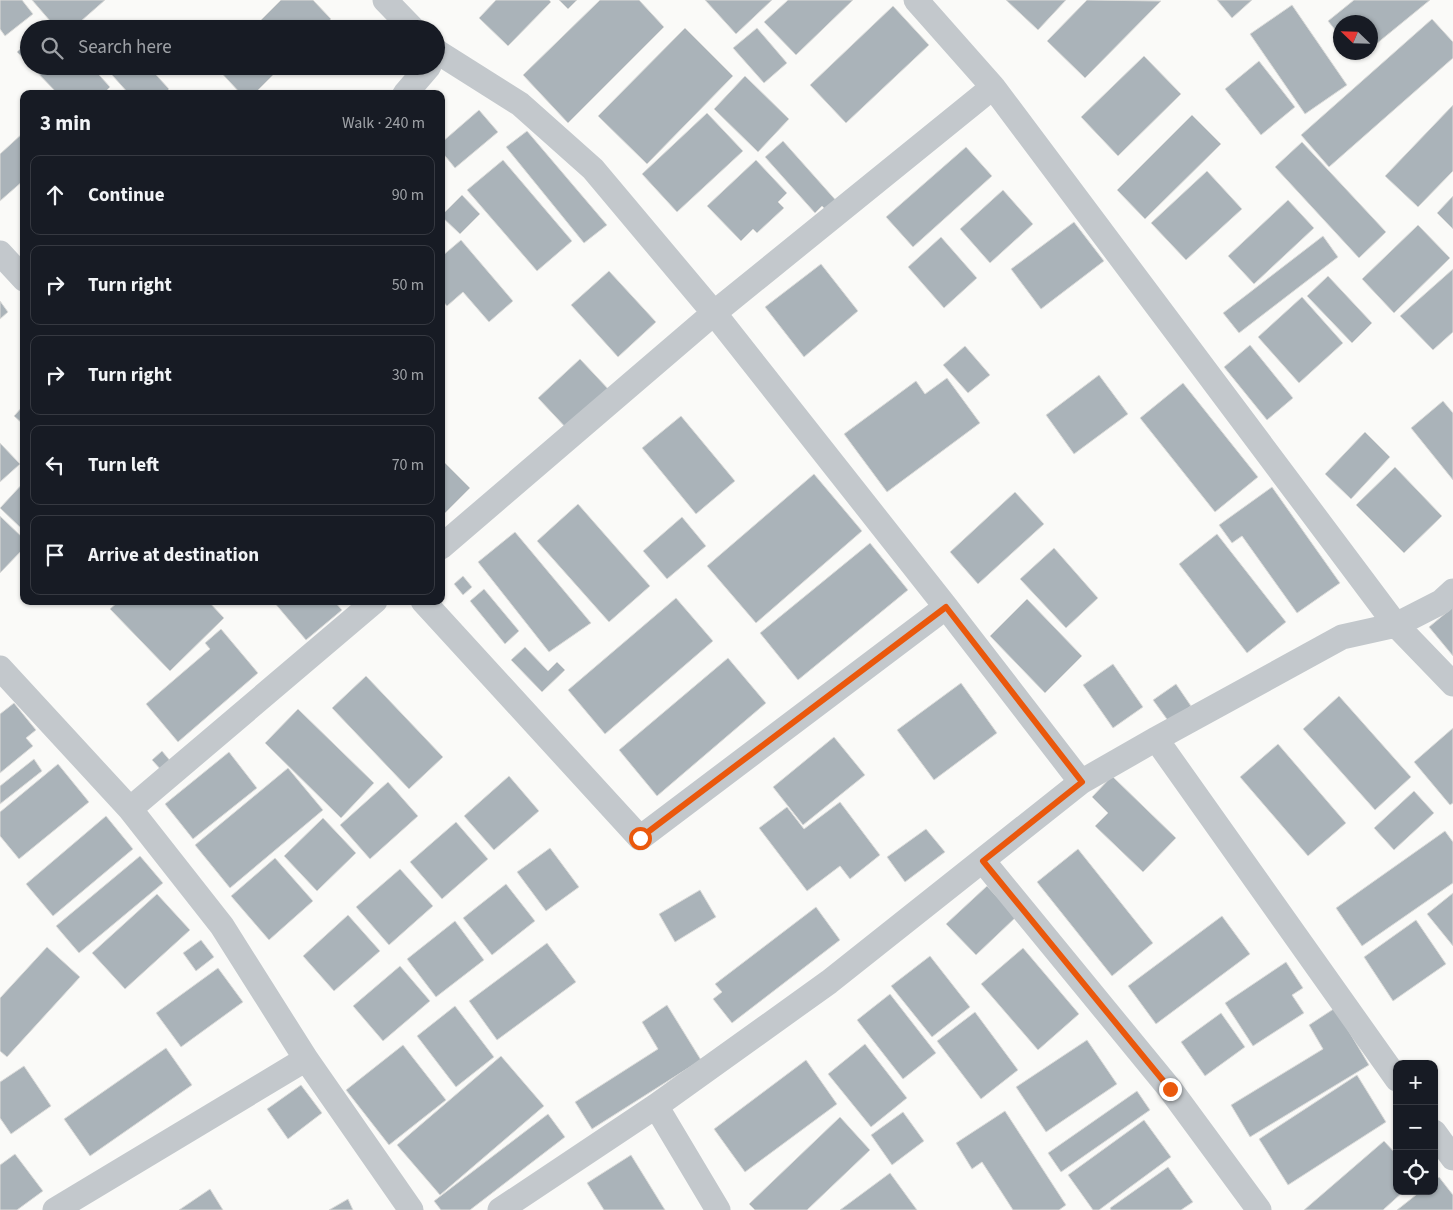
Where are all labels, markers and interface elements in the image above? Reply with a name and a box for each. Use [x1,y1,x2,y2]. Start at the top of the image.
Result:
north arrow [1333,15,1378,60]
search box [20,20,445,75]
icon: search [38,34,66,62]
text: Search here [78,34,172,61]
text: 3 min [40,108,91,138]
text: Walk · 240 m [342,112,425,134]
icon: ahead [41,181,69,209]
text: Continue [88,182,165,209]
text: 90 m [392,184,424,206]
icon: right [41,271,69,299]
text: Turn right [88,272,172,299]
text: 50 m [392,274,424,296]
icon: right [41,361,69,389]
text: Turn right [88,362,172,389]
text: 30 m [392,364,424,386]
icon: left [41,451,69,479]
text: Turn left [88,452,159,479]
text: 70 m [392,454,424,476]
icon: arrive [41,541,69,569]
text: Arrive at destination [88,542,259,569]
route start [629,827,652,850]
map controls [1393,1060,1438,1195]
button: + [1393,1060,1438,1105]
route end [1159,1078,1182,1101]
button: − [1393,1105,1438,1150]
button: locate [1393,1150,1438,1195]

